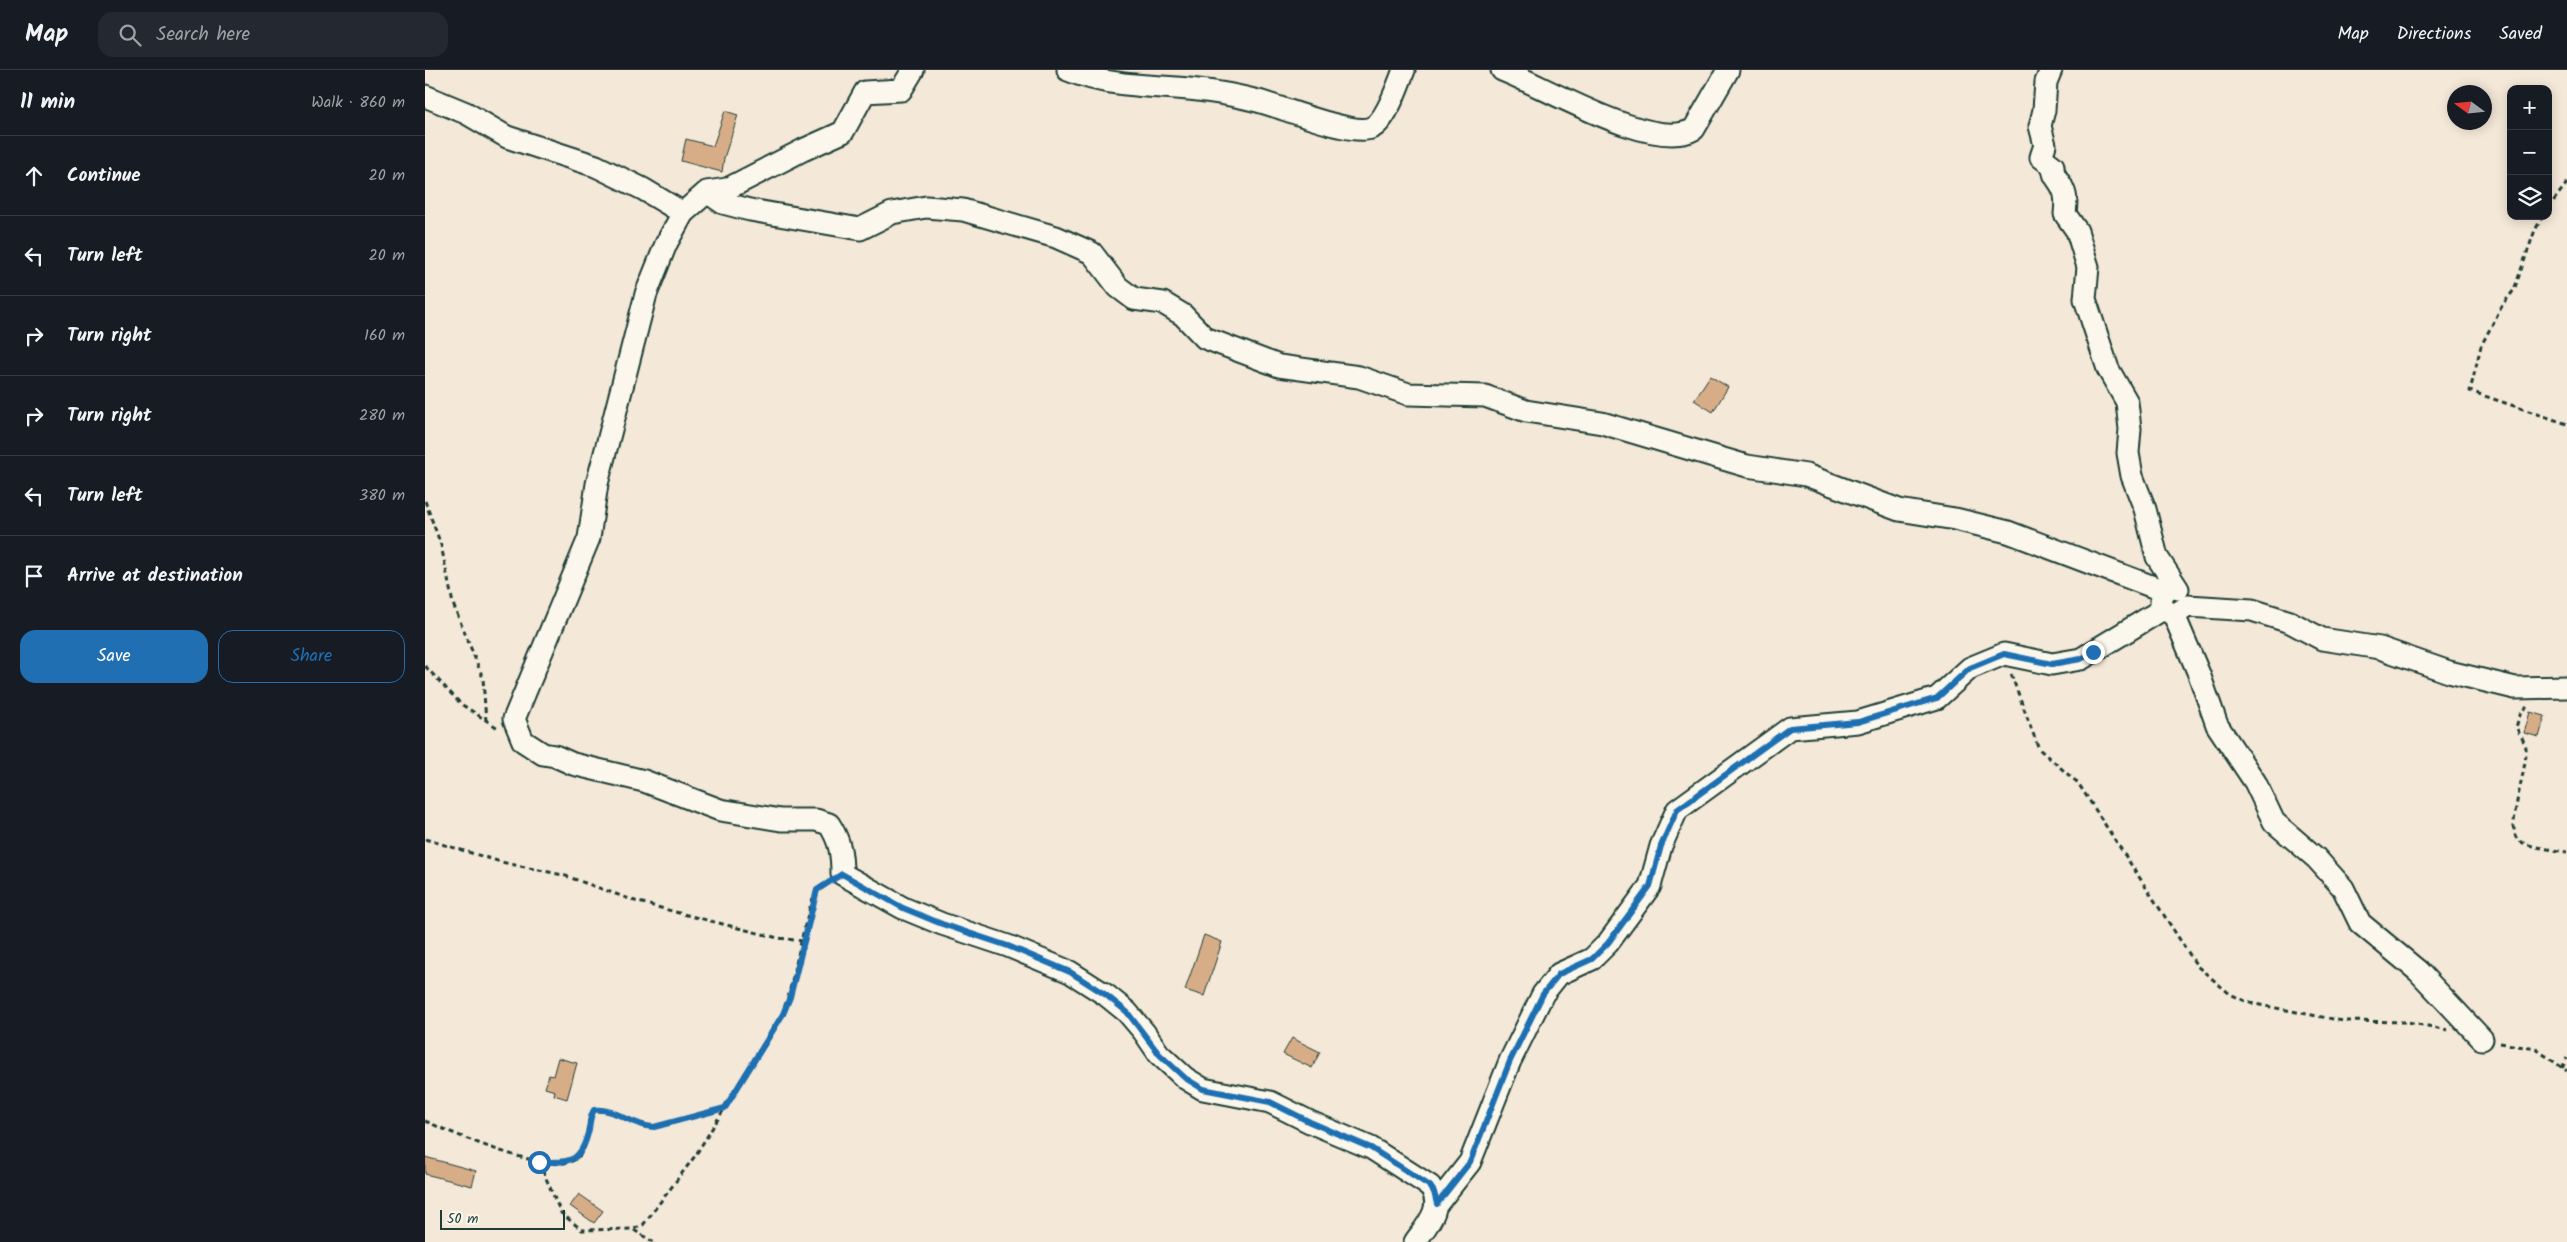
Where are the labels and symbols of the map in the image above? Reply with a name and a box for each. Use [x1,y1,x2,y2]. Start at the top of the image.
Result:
north arrow [2447,85,2492,130]
route end [2082,641,2105,664]
route start [528,1151,551,1174]
scale bar [440,1207,565,1230]

